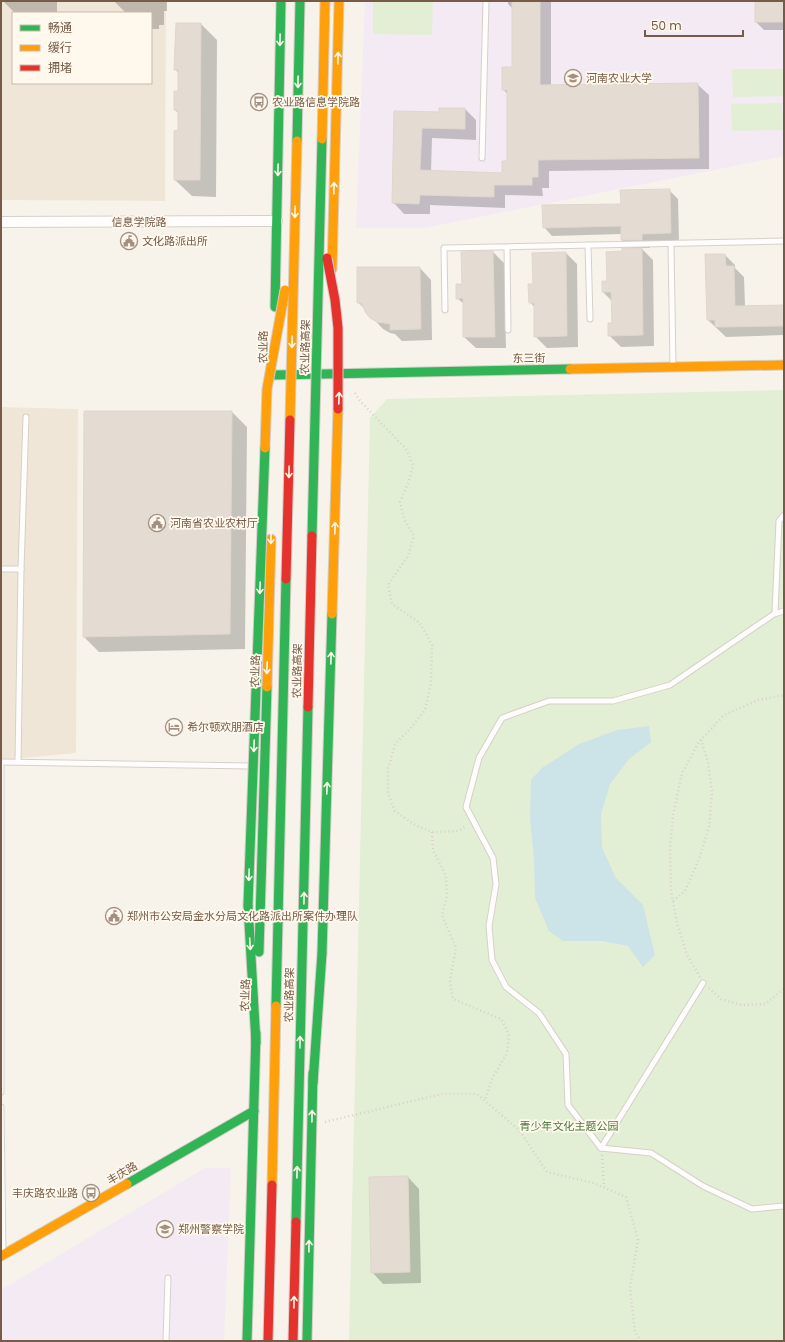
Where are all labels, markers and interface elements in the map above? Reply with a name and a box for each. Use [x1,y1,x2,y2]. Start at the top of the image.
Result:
legend [12,12,152,84]
scale bar [645,12,743,38]
text: 50 m [651,17,682,34]
text: 畅通 [48,19,72,36]
one-way arrow [276,33,284,46]
text: 缓行 [48,39,72,56]
one-way arrow [334,52,341,65]
text: 拥堵 [48,59,72,76]
school or university icon: 河南农业大学 [563,68,583,88]
place label: 河南农业大学 [586,70,652,86]
one-way arrow [294,75,302,88]
bus stop icon: 农业路信息学院路 [249,92,269,112]
place label: 农业路信息学院路 [272,94,360,110]
one-way arrow [274,163,282,176]
one-way arrow [331,182,338,195]
one-way arrow [291,205,299,218]
street label: 信息学院路 [112,214,167,230]
public building icon: 文化路派出所 [119,231,139,251]
place label: 文化路派出所 [142,233,208,249]
street label: 农业路高架 [297,319,313,375]
street label: 农业路 [255,330,271,364]
one-way arrow [288,335,296,348]
street label: 东三街 [512,350,546,366]
one-way arrow [335,392,343,405]
one-way arrow [285,465,293,478]
public building icon: 河南省农业农村厅 [147,513,167,533]
place label: 河南省农业农村厅 [170,515,258,531]
one-way arrow [331,522,339,535]
one-way arrow [267,531,275,544]
one-way arrow [256,581,264,594]
street label: 农业路高架 [289,643,305,699]
one-way arrow [327,652,335,665]
street label: 农业路 [246,654,264,688]
one-way arrow [263,661,271,674]
hotel icon: 希尔顿欢朋酒店 [164,717,184,737]
place label: 希尔顿欢朋酒店 [187,719,264,735]
one-way arrow [250,739,258,752]
one-way arrow [323,782,331,795]
one-way arrow [246,868,253,881]
one-way arrow [300,892,308,905]
public building icon: 郑州市公安局金水分局文化路派出所案件办理队 [104,906,124,926]
place label: 郑州市公安局金水分局文化路派出所案件办理队 [127,908,358,924]
one-way arrow [247,937,254,950]
street label: 农业路高架 [281,967,297,1023]
street label: 农业路 [236,978,254,1012]
one-way arrow [297,1036,304,1049]
one-way arrow [308,1110,316,1123]
park label: 青少年文化主题公园 [520,1118,619,1134]
street label: 丰庆路 [104,1158,140,1188]
one-way arrow [293,1166,301,1179]
bus stop icon: 丰庆路农业路 [81,1183,101,1203]
place label: 丰庆路农业路 [12,1185,78,1201]
school or university icon: 郑州警察学院 [155,1219,175,1239]
place label: 郑州警察学院 [178,1221,244,1237]
one-way arrow [305,1240,313,1253]
one-way arrow [290,1296,298,1309]

